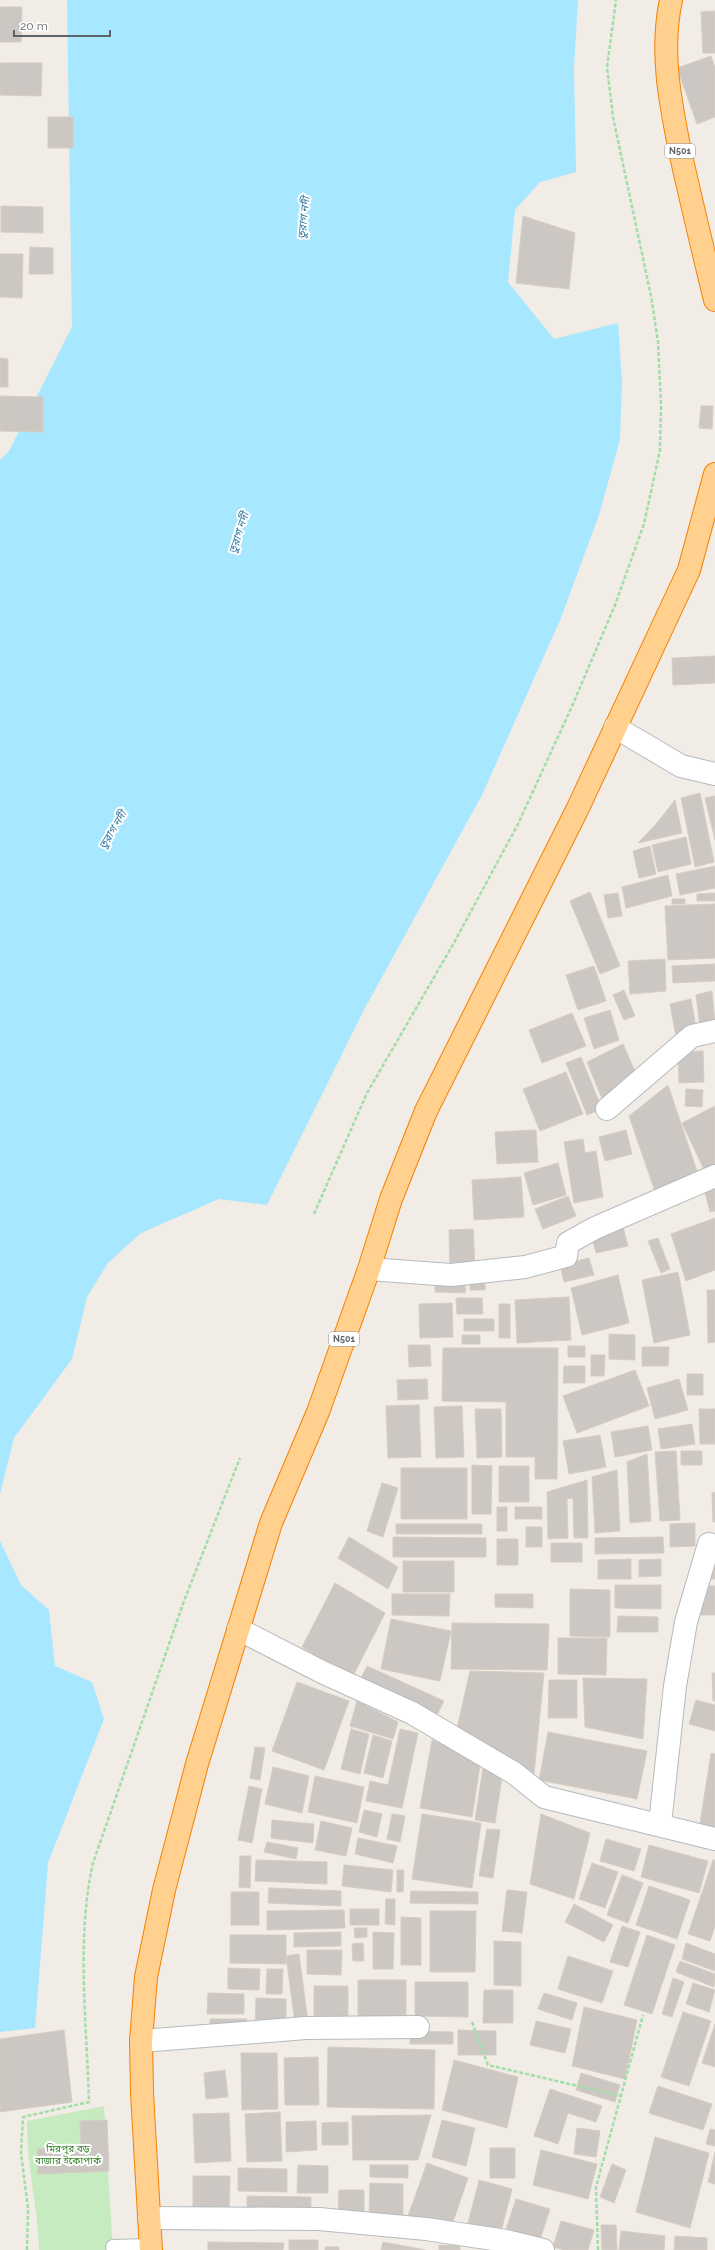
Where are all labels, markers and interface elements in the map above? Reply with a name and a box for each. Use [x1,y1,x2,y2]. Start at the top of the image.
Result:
scale bar [14,12,110,38]
text: 20 m [20,19,48,33]
road number: N501 [665,144,695,158]
water label: তুরাগ নদী [295,194,313,240]
water label: তুরাগ নদী [226,509,253,555]
water label: তুরাগ নদী [96,807,131,852]
road number: N501 [329,1332,359,1346]
park label: মিরপুর বড় বাজার ইকোপার্ক [34,2143,102,2166]

